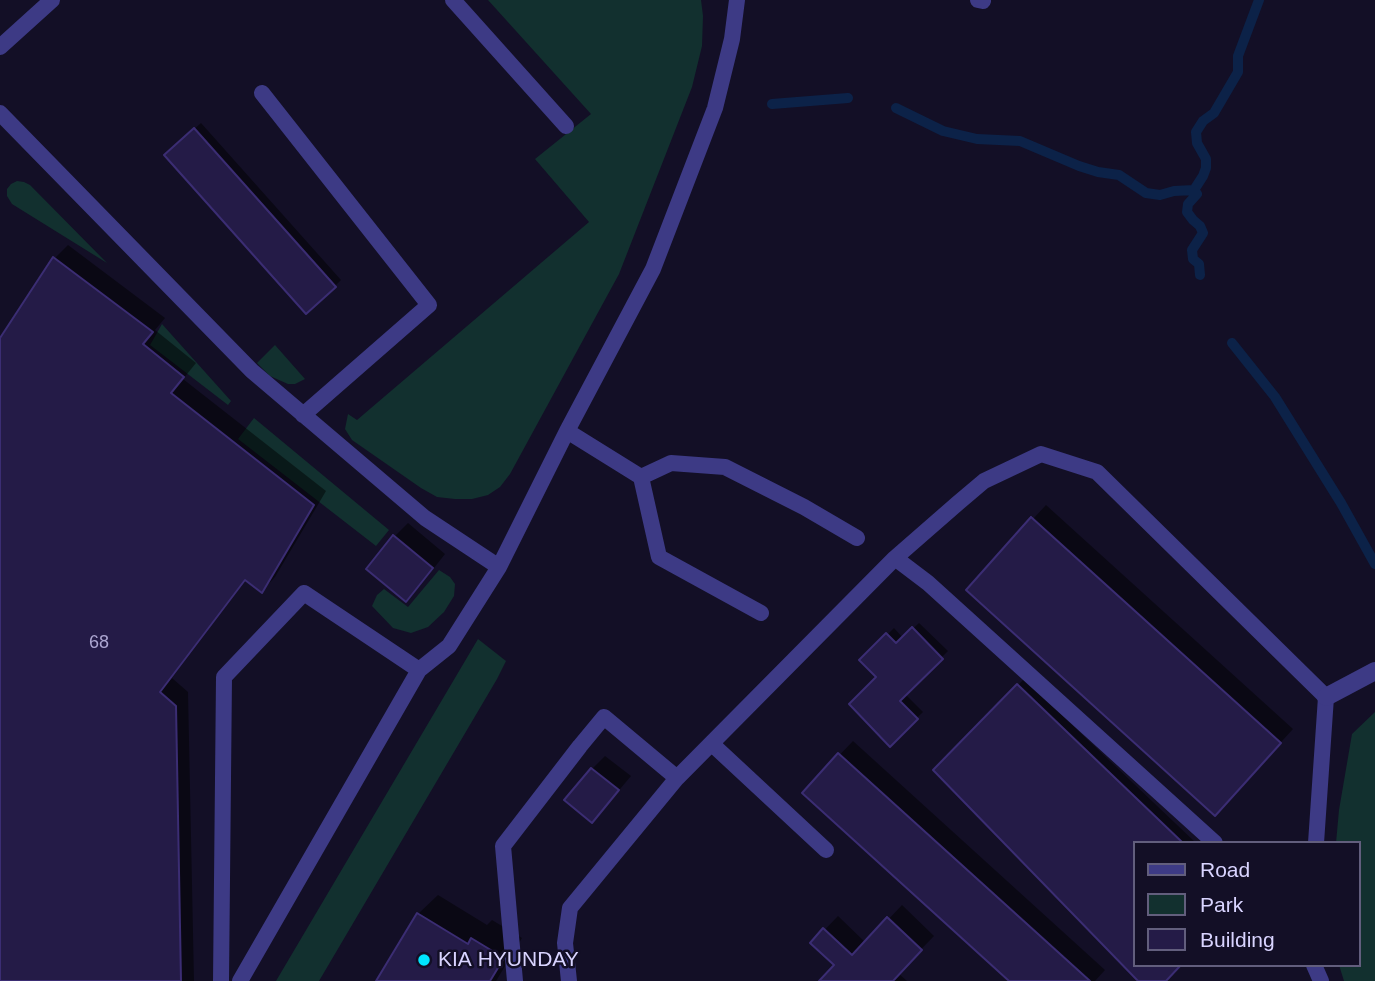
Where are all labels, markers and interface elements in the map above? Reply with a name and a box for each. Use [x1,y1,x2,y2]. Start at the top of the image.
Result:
house number: 68 [89,632,109,654]
legend [1134,841,1361,967]
text: Road [1200,858,1250,881]
text: Park [1200,893,1243,916]
text: Building [1200,928,1275,951]
place label: KIA HYUNDAY [438,947,579,973]
marker: KIA HYUNDAY [416,952,432,968]

